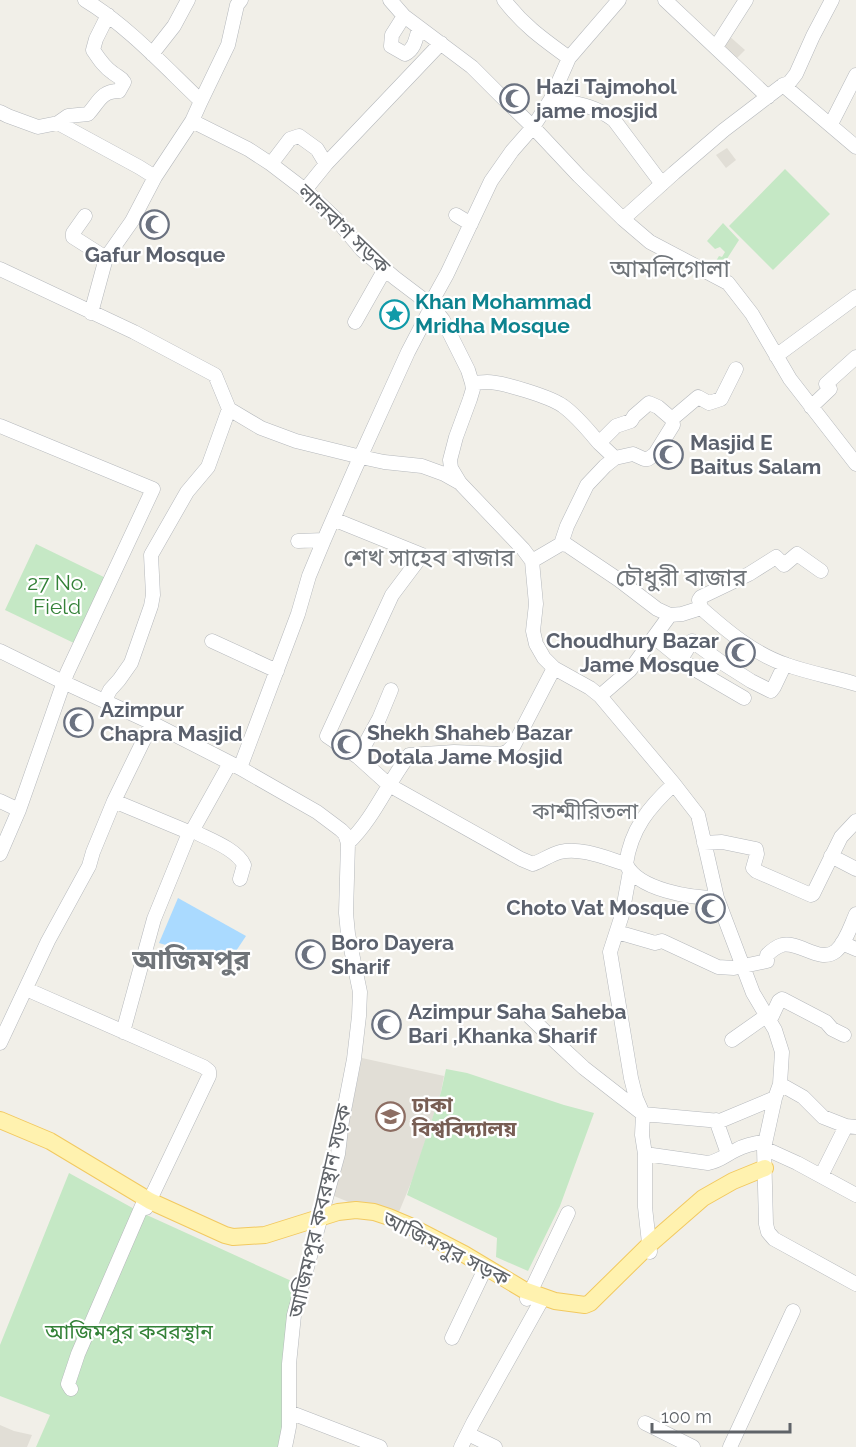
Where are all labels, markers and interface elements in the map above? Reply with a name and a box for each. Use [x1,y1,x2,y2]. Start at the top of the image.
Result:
place label: Hazi Tajmohol jame mosjid [533,74,677,123]
mosque icon: Hazi Tajmohol jame mosjid [499,83,531,115]
street label: লালবাগ সড়ক [292,178,396,279]
mosque icon: Gafur Mosque [139,208,171,240]
place label: Gafur Mosque [85,242,226,267]
district label: আমলিগোলা [609,254,731,283]
place label: Khan Mohammad Mridha Mosque [415,289,592,338]
place icon: Khan Mohammad Mridha Mosque [378,298,410,330]
place label: Masjid E Baitus Salam [690,430,821,479]
mosque icon: Masjid E Baitus Salam [653,439,685,471]
district label: শেখ সাহেব বাজার [343,543,515,572]
district label: চৌধুরী বাজার [615,563,747,592]
park label: 27 No. Field [27,570,87,619]
place label: Choudhury Bazar Jame Mosque [546,628,719,677]
mosque icon: Choudhury Bazar Jame Mosque [724,637,756,669]
place label: Azimpur Chapra Masjid [100,697,242,746]
mosque icon: Azimpur Chapra Masjid [63,706,95,738]
place label: Shekh Shaheb Bazar Dotala Jame Mosjid [367,720,573,769]
mosque icon: Shekh Shaheb Bazar Dotala Jame Mosjid [330,729,362,761]
district label: কাশ্মীরিতলা [531,798,639,824]
mosque icon: Choto Vat Mosque [694,892,726,924]
place label: Choto Vat Mosque [506,895,689,920]
place label: Boro Dayera Sharif [331,930,454,979]
mosque icon: Boro Dayera Sharif [294,939,326,971]
district label: আজিমপুর [131,944,251,977]
place label: Azimpur Saha Saheba Bari ,Khanka Sharif [408,999,627,1048]
mosque icon: Azimpur Saha Saheba Bari ,Khanka Sharif [371,1008,403,1040]
place label: ঢাকা বিশ্ববিদ্যালয় [411,1092,517,1141]
street label: আজিমপুর কবরস্থান সড়ক [283,1101,357,1321]
school or university icon: ঢাকা বিশ্ববিদ্যালয় [375,1101,407,1133]
street label: আজিমপুর সড়ক [378,1205,515,1292]
park label: আজিমপুর কবরস্থান [44,1319,213,1344]
scale bar [652,1396,790,1434]
text: 100 m [661,1406,712,1427]

